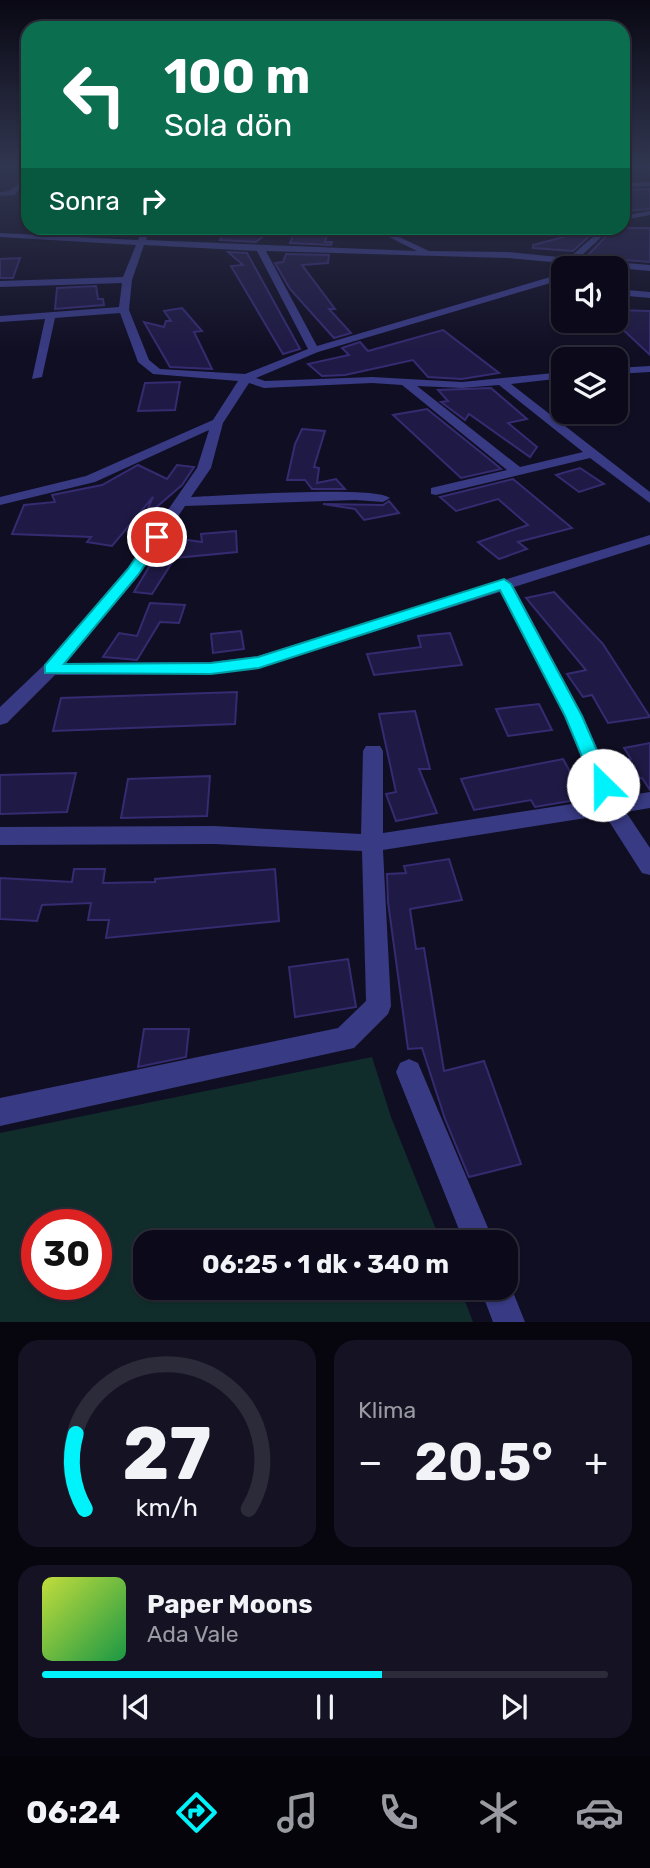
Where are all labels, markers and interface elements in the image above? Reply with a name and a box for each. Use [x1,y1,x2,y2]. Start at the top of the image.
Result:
text: 100 m [164,47,310,105]
icon: left [49,49,140,140]
text: Sola dön [164,106,292,144]
icon: right [134,182,172,220]
text: Sonra [49,186,120,217]
map controls [551,256,628,424]
button: sound [551,256,628,333]
button: layers [551,347,628,424]
pin [127,507,187,567]
icon: arrive [138,518,176,556]
position arrow [566,748,640,822]
speed limit sign: 30 [21,1209,112,1300]
text: 06:25 · 1 dk · 340 m [202,1249,449,1280]
text: Klima [358,1396,416,1424]
text: 27 [122,1412,212,1498]
text: 20.5° [414,1431,553,1493]
text: − [358,1439,383,1485]
text: + [584,1439,608,1485]
text: km/h [136,1493,198,1522]
text: Paper Moons [147,1589,313,1620]
text: Ada Vale [147,1620,239,1648]
icon: previous [117,1688,155,1726]
icon: pause [306,1688,344,1726]
icon: next [495,1688,533,1726]
icon: directions [172,1788,221,1837]
icon: music [273,1788,322,1837]
icon: phone [374,1788,423,1837]
icon: climate [474,1788,523,1837]
icon: car [575,1788,624,1837]
text: 06:24 [26,1793,120,1831]

